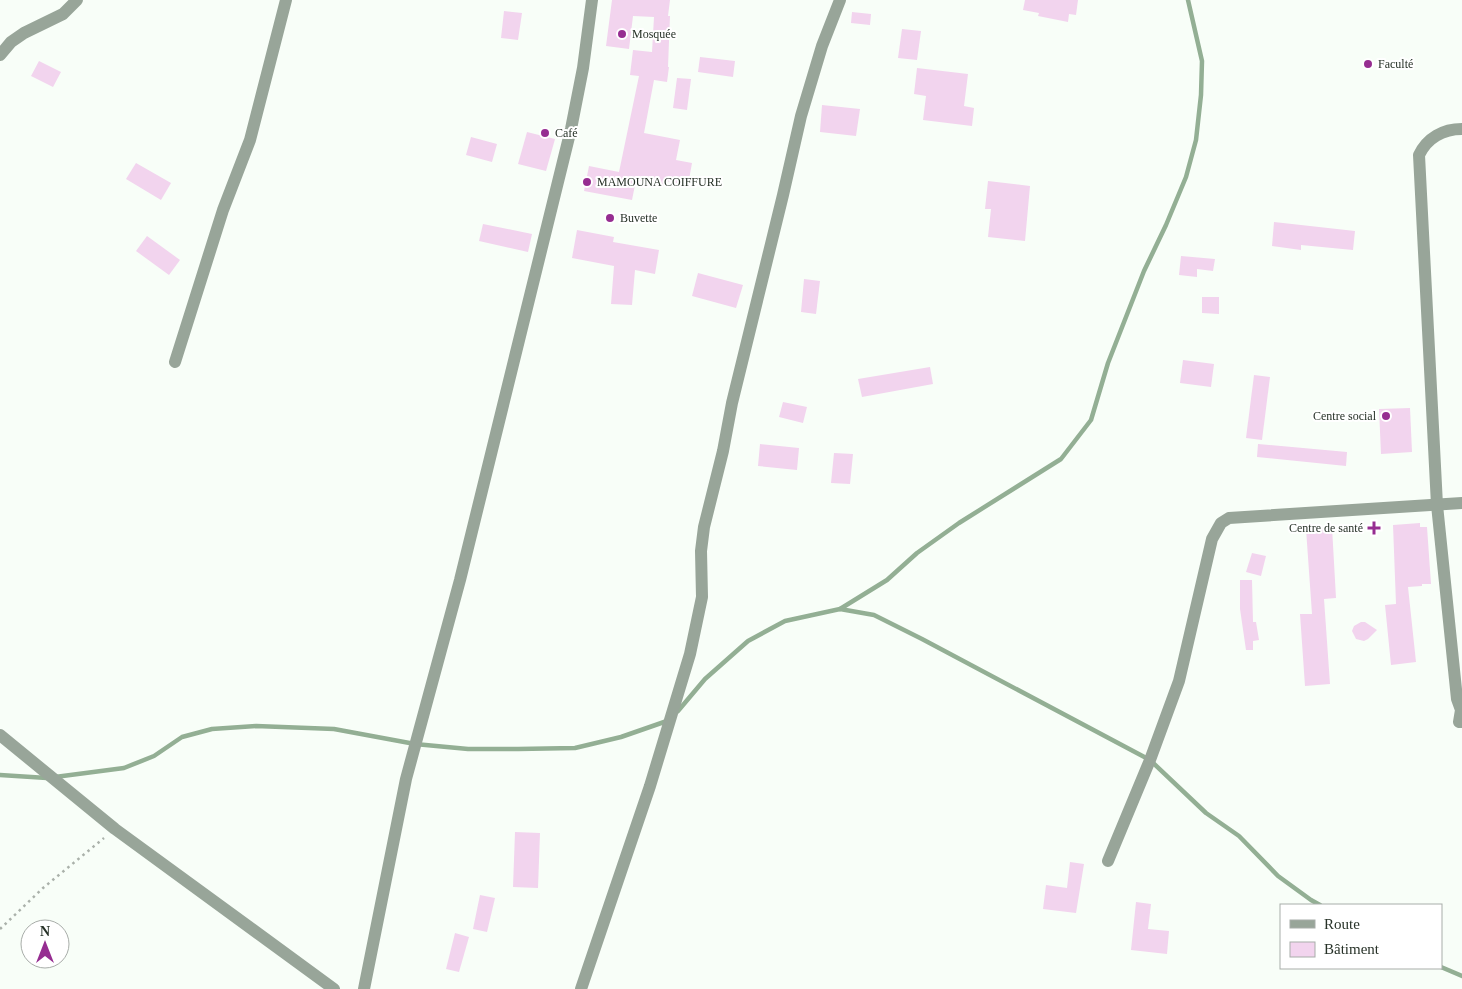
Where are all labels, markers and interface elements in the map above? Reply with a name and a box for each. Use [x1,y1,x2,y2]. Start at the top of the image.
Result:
place label: Mosquée [632,27,676,41]
marker: Mosquée [616,28,628,40]
place label: Faculté [1378,57,1413,71]
marker: Faculté [1362,58,1374,70]
place label: Café [555,126,578,140]
marker: Café [539,127,551,139]
place label: MAMOUNA COIFFURE [597,175,722,189]
marker: MAMOUNA COIFFURE [581,176,593,188]
place label: Buvette [620,211,657,225]
marker: Buvette [604,212,616,224]
place label: Centre social [1313,409,1377,423]
marker: Centre social [1380,410,1392,422]
place label: Centre de santé [1289,521,1363,535]
marker: Centre de santé [1367,521,1381,535]
legend [1280,904,1442,969]
text: Route [1324,916,1360,932]
north arrow [20,919,70,969]
text: N [40,924,50,939]
text: Bâtiment [1324,941,1380,957]

